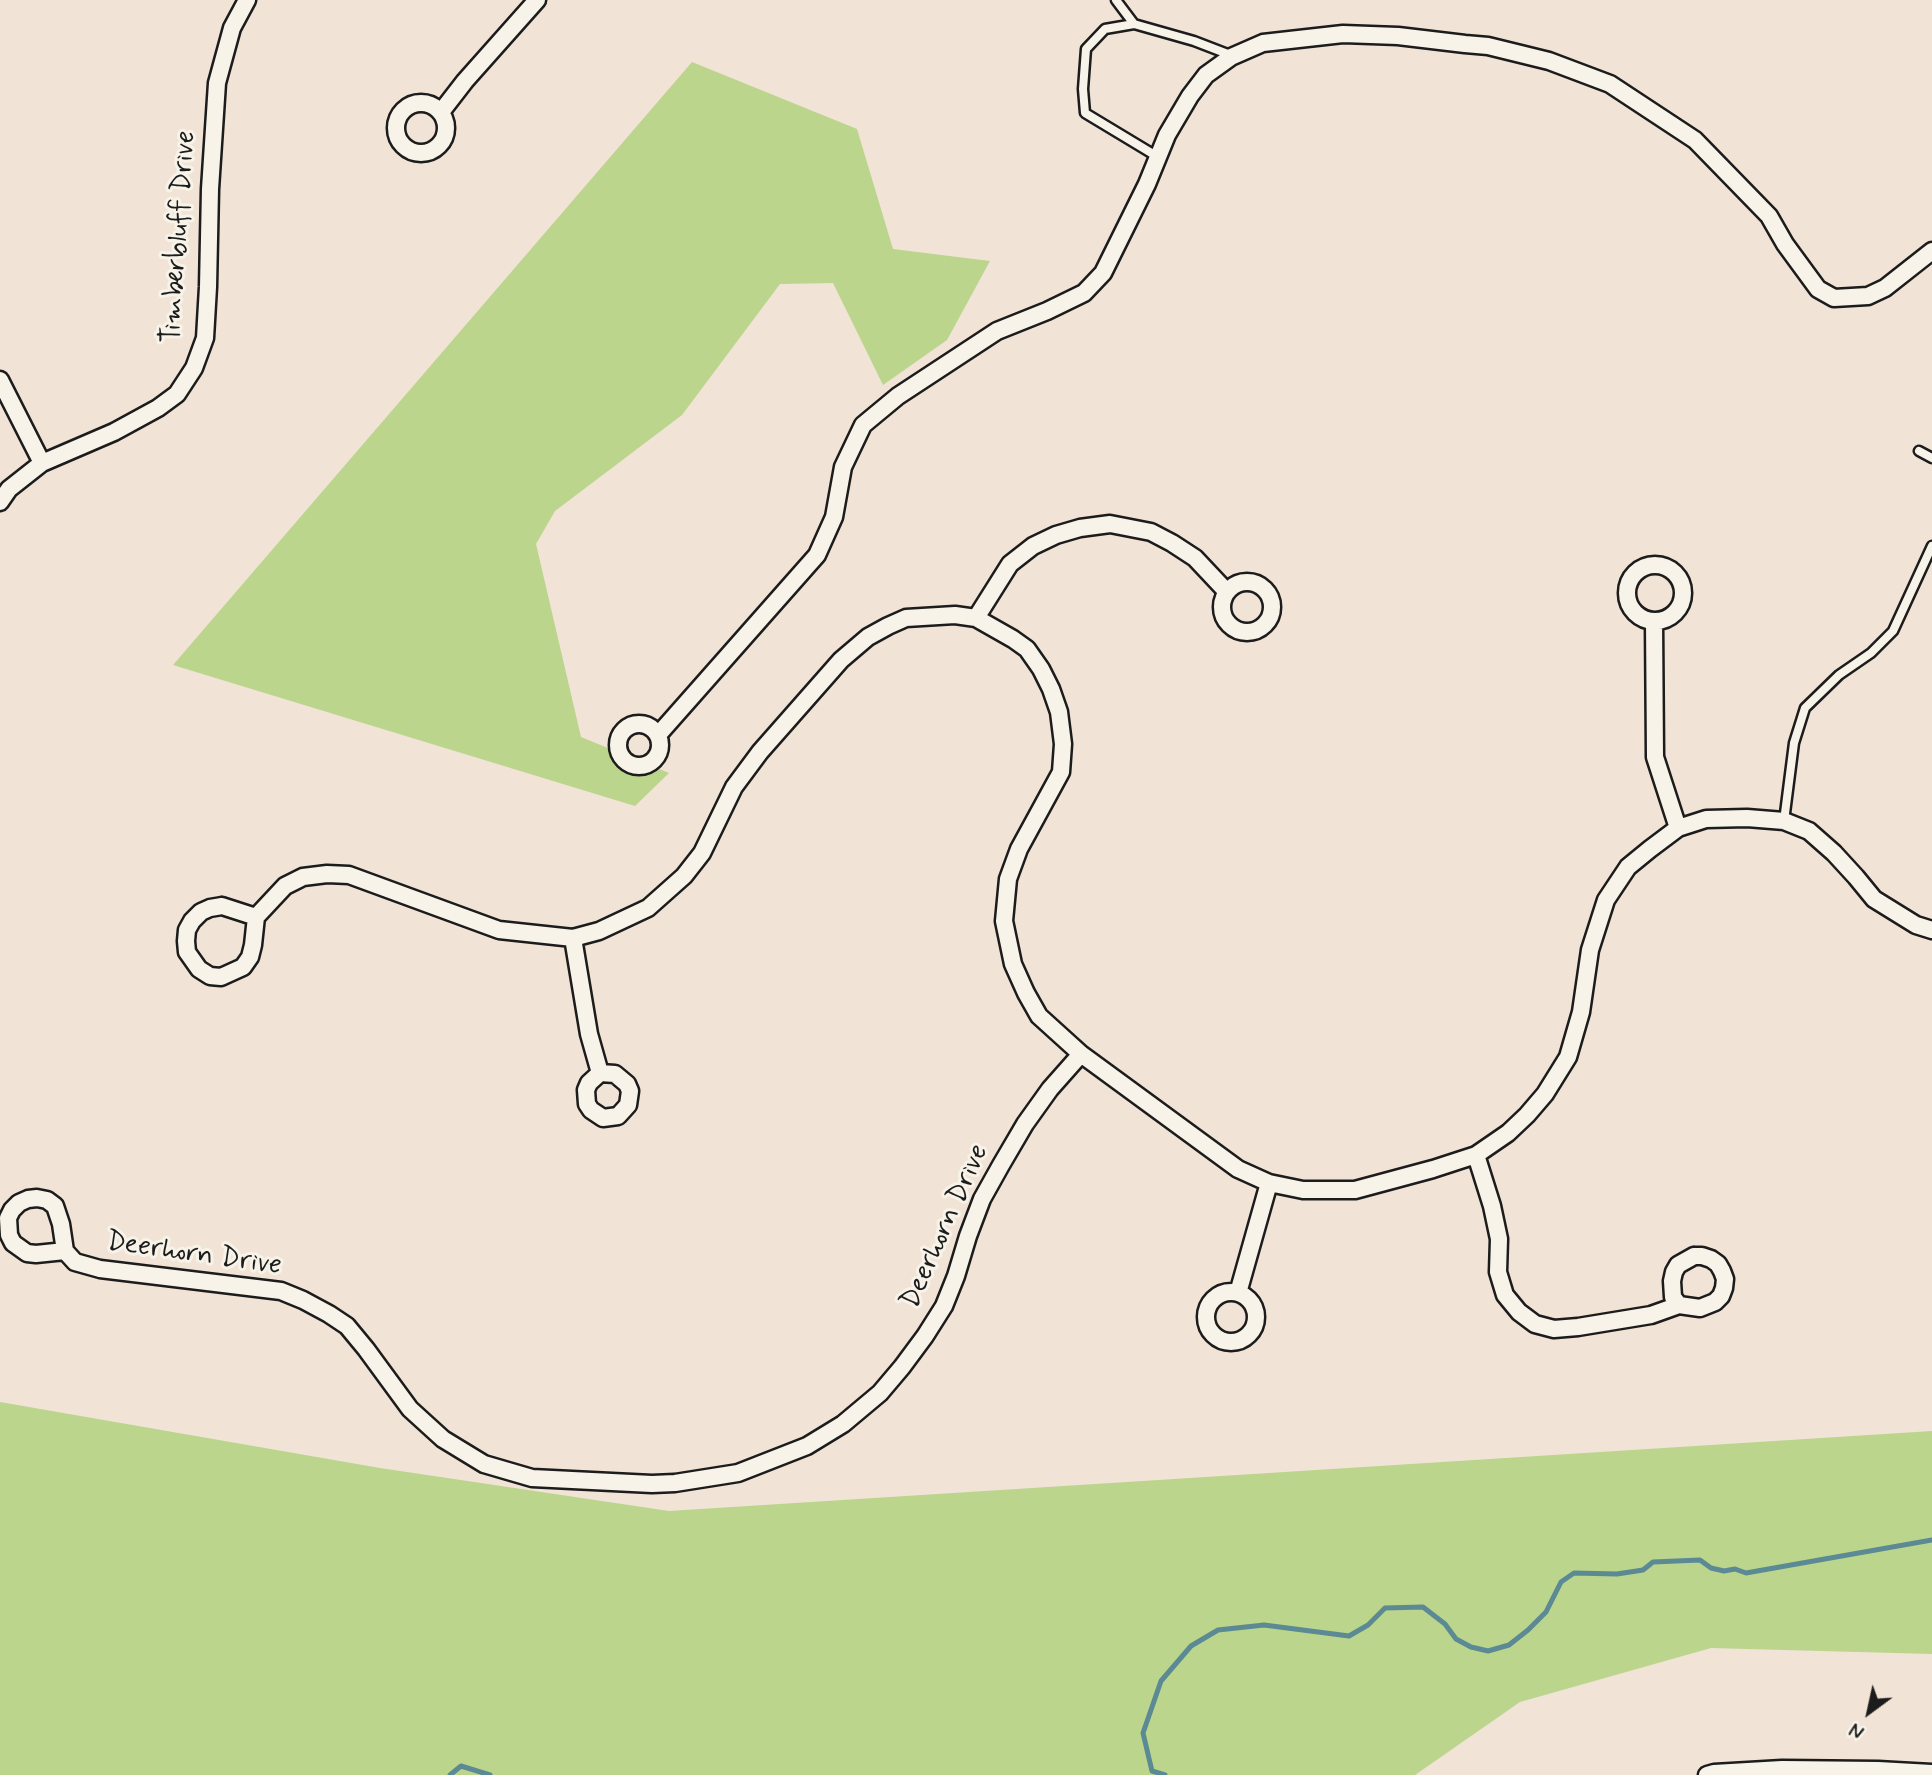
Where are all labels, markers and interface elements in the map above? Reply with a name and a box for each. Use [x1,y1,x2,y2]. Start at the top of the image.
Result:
street label: Timberbluff Drive [156,130,204,344]
street label: Deerhorn Drive [895,1140,997,1314]
street label: Deerhorn Drive [104,1226,284,1284]
north arrow [1834,1677,1904,1747]
text: N [1845,1716,1869,1744]

